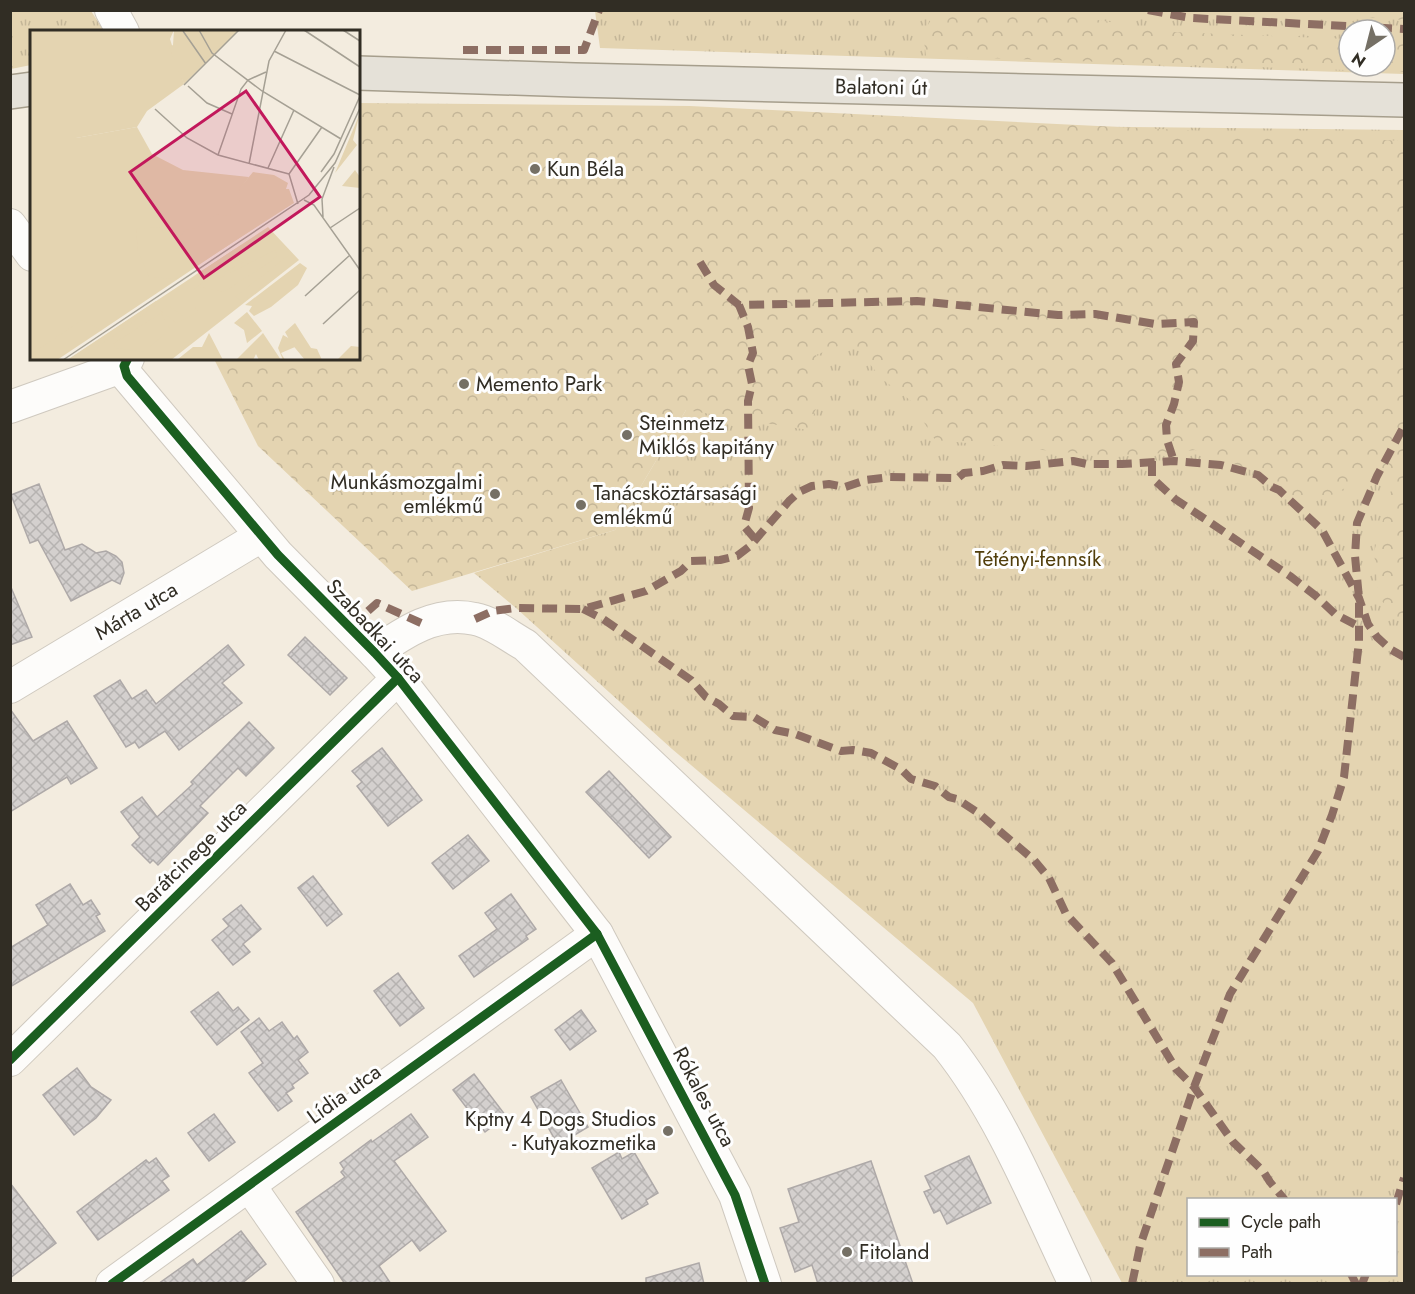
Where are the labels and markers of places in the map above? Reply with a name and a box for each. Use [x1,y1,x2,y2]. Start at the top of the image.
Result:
place label: Kun Béla [547,154,624,184]
marker: Kun Béla [528,162,542,176]
place label: Memento Park [476,369,603,399]
marker: Memento Park [457,377,471,391]
place label: Steinmetz Miklós kapitány [639,408,775,462]
marker: Steinmetz Miklós kapitány [620,428,634,442]
place label: Munkásmozgalmi emlékmű [330,467,483,521]
place label: Tanácsköztársasági emlékmű [593,478,757,532]
marker: Munkásmozgalmi emlékmű [488,487,502,501]
marker: Tanácsköztársasági emlékmű [574,498,588,512]
place label: Kptny 4 Dogs Studios - Kutyakozmetika [465,1104,656,1158]
marker: Kptny 4 Dogs Studios - Kutyakozmetika [661,1124,675,1138]
place label: Fitoland [859,1237,929,1267]
marker: Fitoland [840,1245,854,1259]

